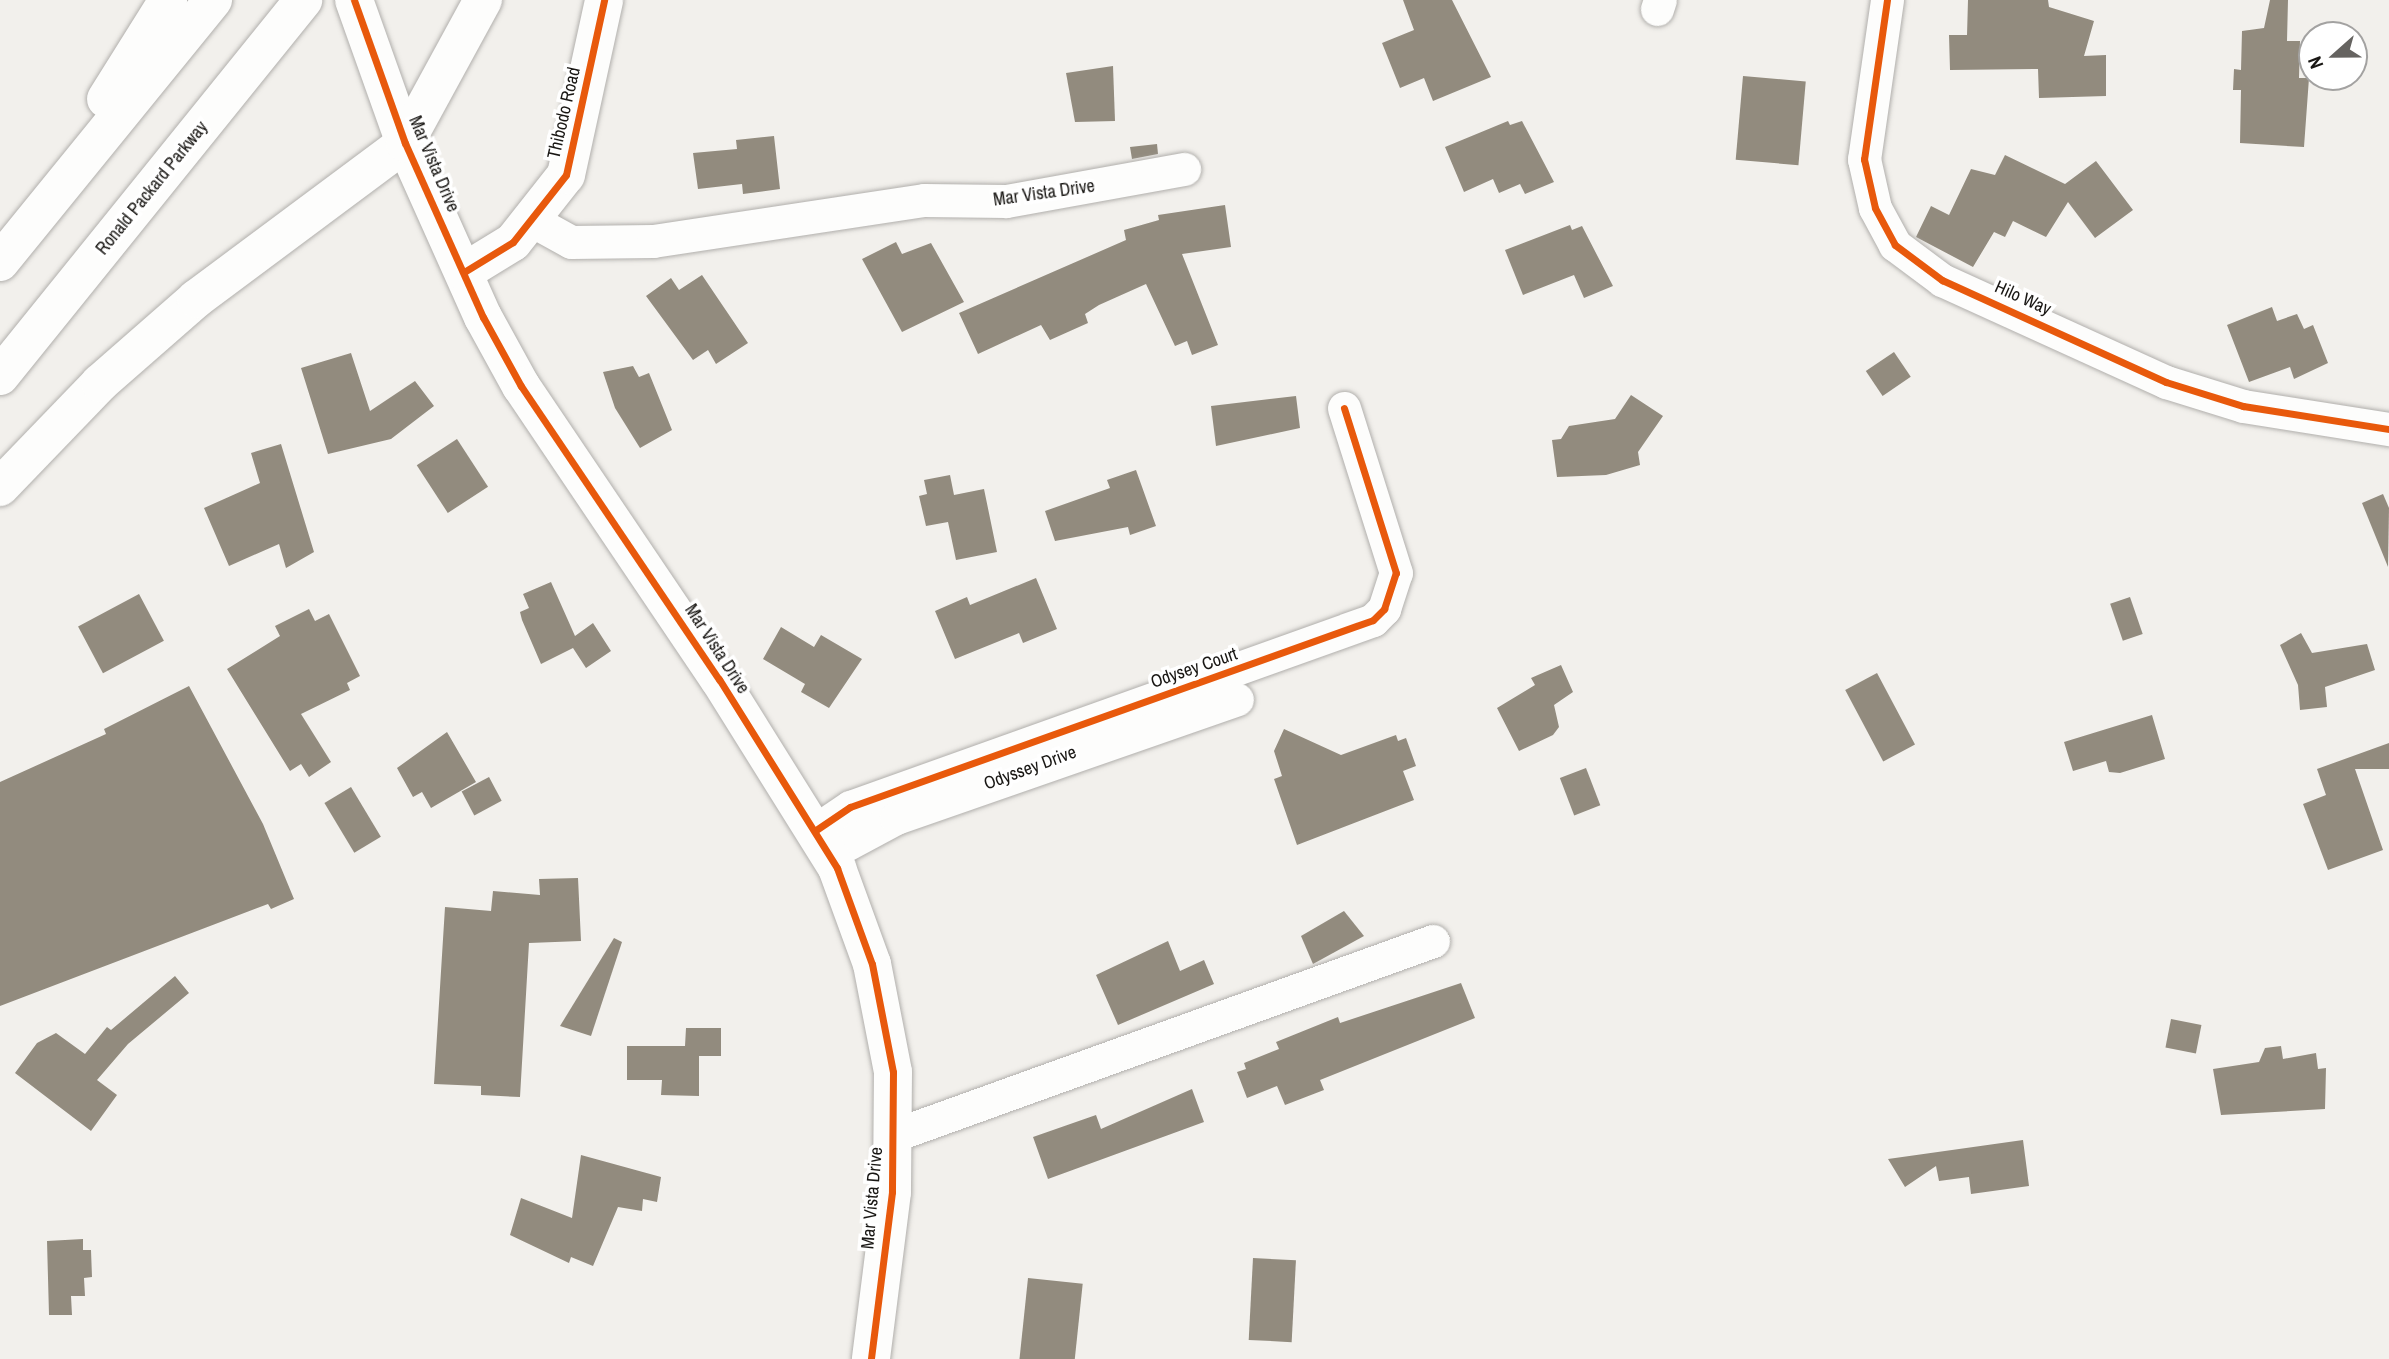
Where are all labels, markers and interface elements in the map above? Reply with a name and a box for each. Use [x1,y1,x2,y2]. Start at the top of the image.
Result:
north arrow [2298,21,2368,91]
text: N [2301,53,2329,73]
street label: Thibodo Road [543,65,585,161]
street label: Mar Vista Drive [404,113,464,215]
street label: Ronald Packard Parkway [91,117,213,259]
street label: Mar Vista Drive [992,175,1096,211]
street label: Hilo Way [1992,276,2054,320]
street label: Mar Vista Drive [680,600,754,698]
street label: Odysey Court [1148,643,1240,693]
street label: Odyssey Drive [981,741,1079,795]
street label: Mar Vista Drive [857,1146,887,1250]

